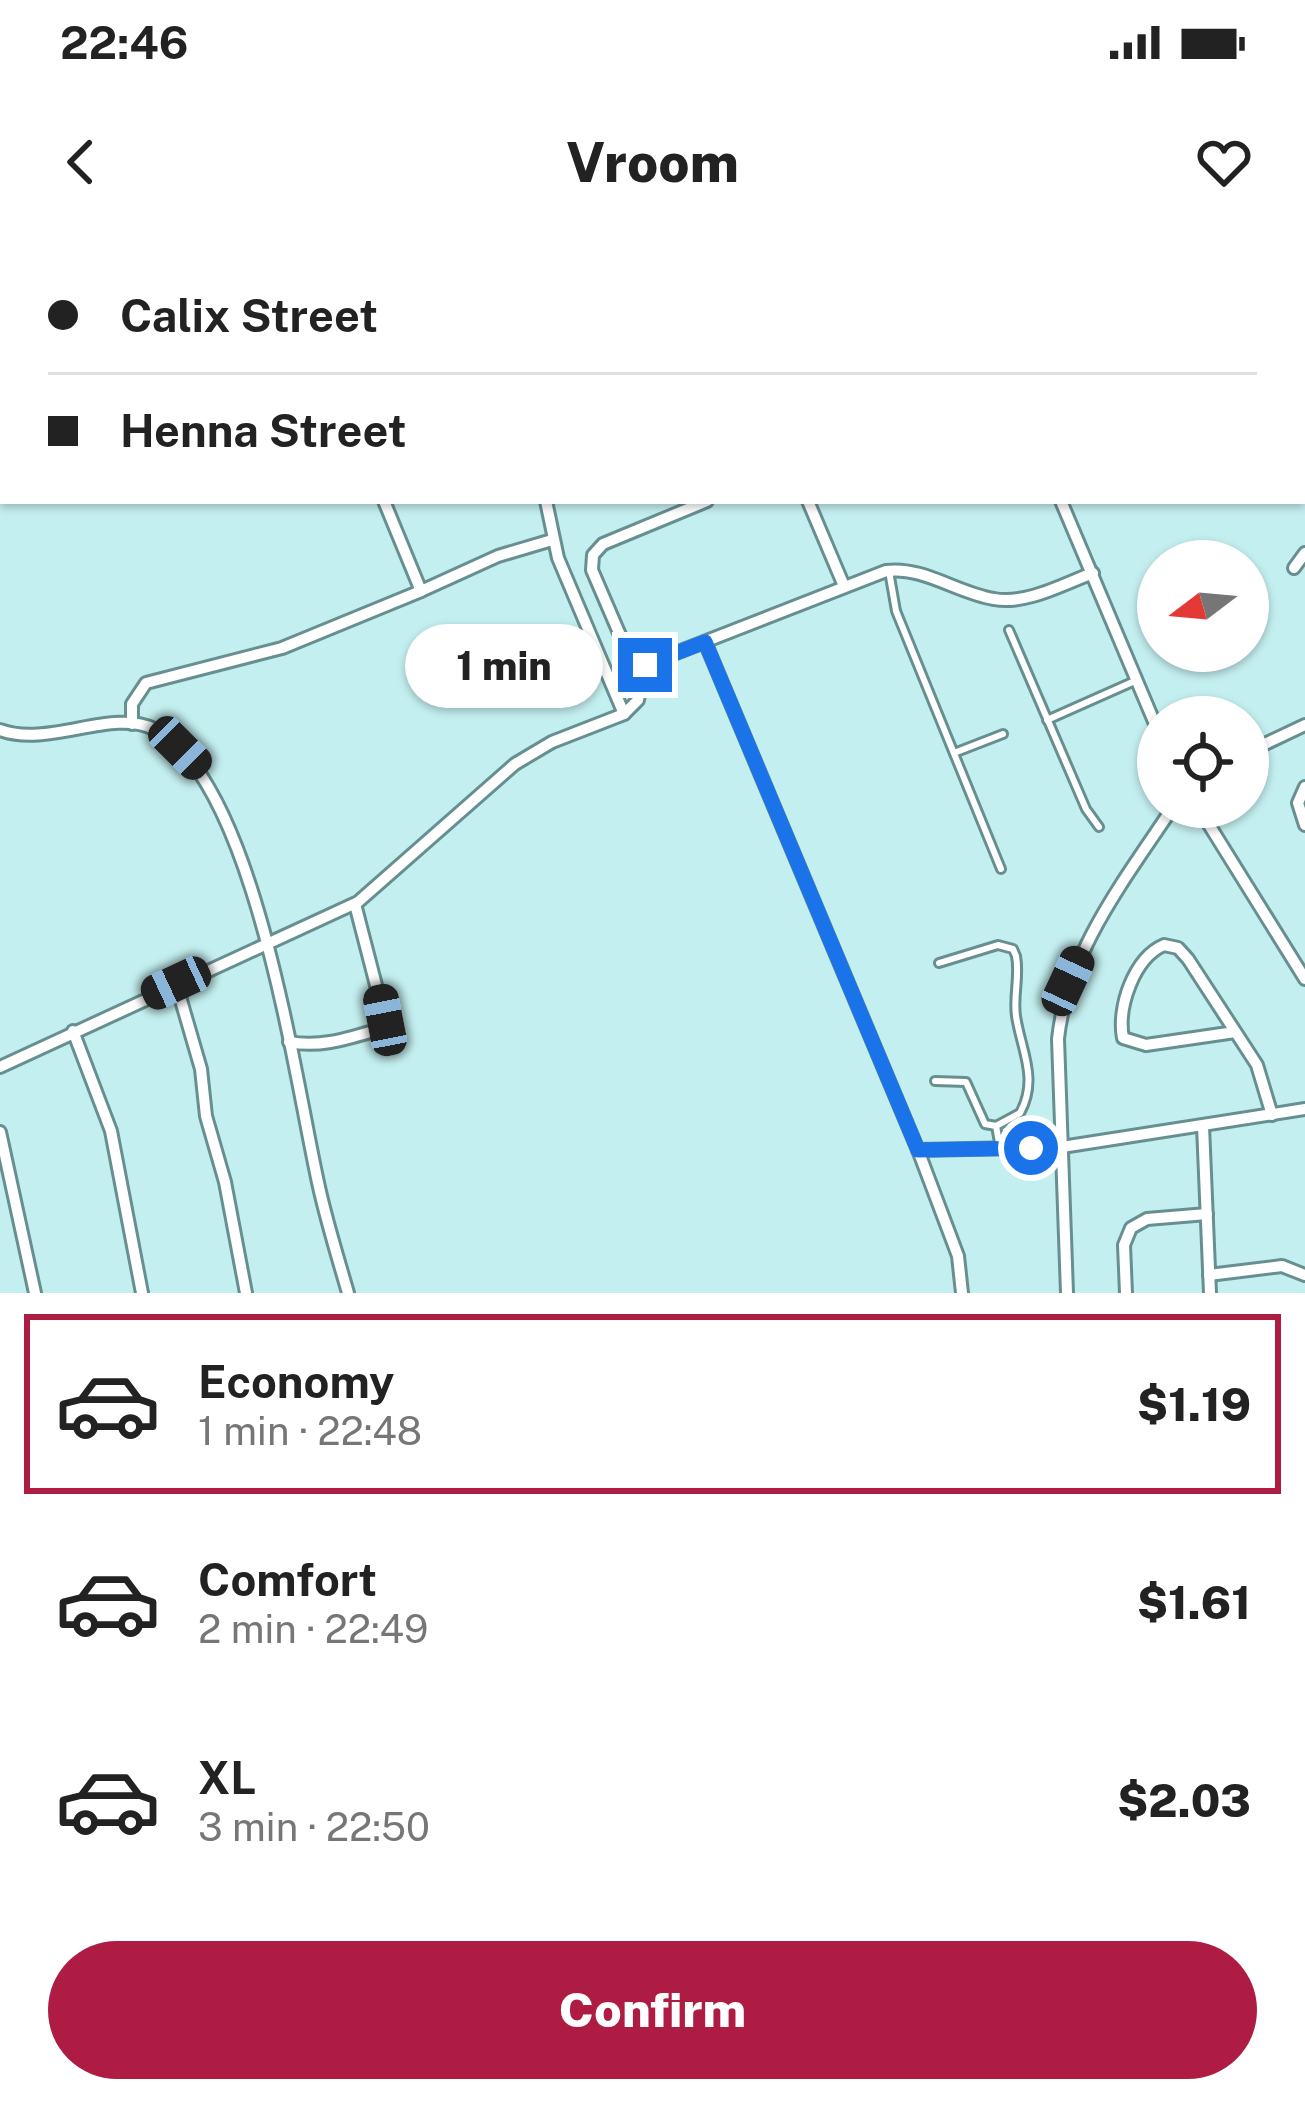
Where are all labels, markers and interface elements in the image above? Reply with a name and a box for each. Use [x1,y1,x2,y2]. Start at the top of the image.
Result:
text: 22:46 [60,16,188,69]
icon: back [48,129,114,195]
icon: heart [1191,129,1257,195]
text: Vroom [566,131,739,194]
text: Calix Street [120,289,378,342]
text: Henna Street [120,404,406,457]
north arrow [1137,540,1269,672]
map controls [1137,540,1269,828]
callout: 1 min [405,623,603,707]
route end [618,638,672,692]
text: 1 min [456,643,552,689]
button: locate [1137,696,1269,828]
car [142,710,218,786]
car [1036,941,1100,1021]
car [136,951,216,1015]
car [360,981,410,1059]
route start [1004,1121,1058,1175]
icon: car [54,1350,162,1458]
text: Economy [198,1355,394,1408]
text: $1.19 [1137,1378,1251,1431]
text: 1 min · 22:48 [198,1408,422,1454]
icon: car [54,1548,162,1656]
text: Comfort [198,1553,377,1606]
text: $1.61 [1137,1576,1251,1629]
text: 2 min · 22:49 [198,1606,428,1652]
icon: car [54,1746,162,1854]
text: XL [198,1751,256,1804]
text: $2.03 [1117,1774,1251,1827]
text: 3 min · 22:50 [198,1804,430,1850]
button: Confirm [48,1941,1257,2079]

